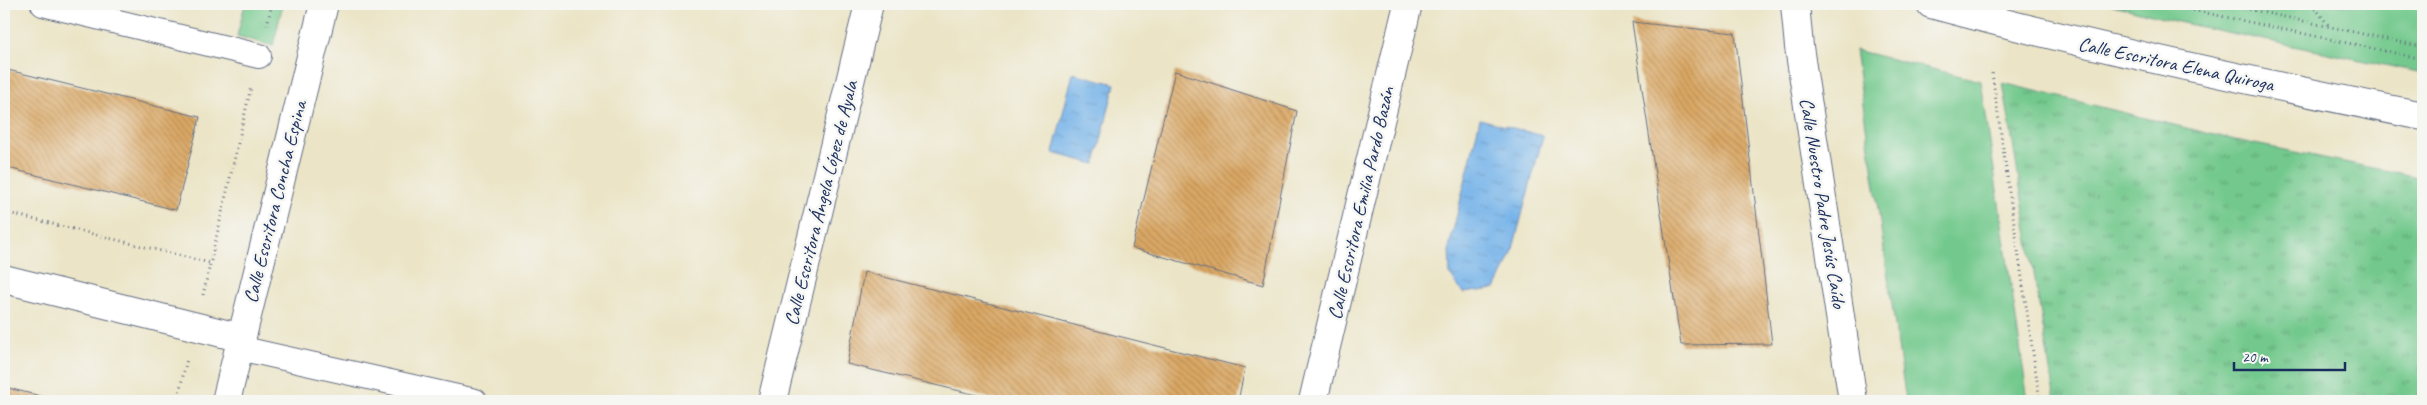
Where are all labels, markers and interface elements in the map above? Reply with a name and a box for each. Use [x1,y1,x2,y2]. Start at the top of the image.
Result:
street label: Calle Escritora Elena Quiroga [2076,31,2278,97]
street label: Calle Escritora Ángela López de Ayala [778,77,864,328]
street label: Calle Escritora Emilia Pardo Bazán [1322,83,1400,322]
street label: Calle Nuestro Padre Jesús Caído [1794,96,1852,311]
street label: Calle Escritora Concha Espina [238,97,313,306]
scale bar [2234,340,2346,372]
text: 20 m [2242,348,2269,367]

